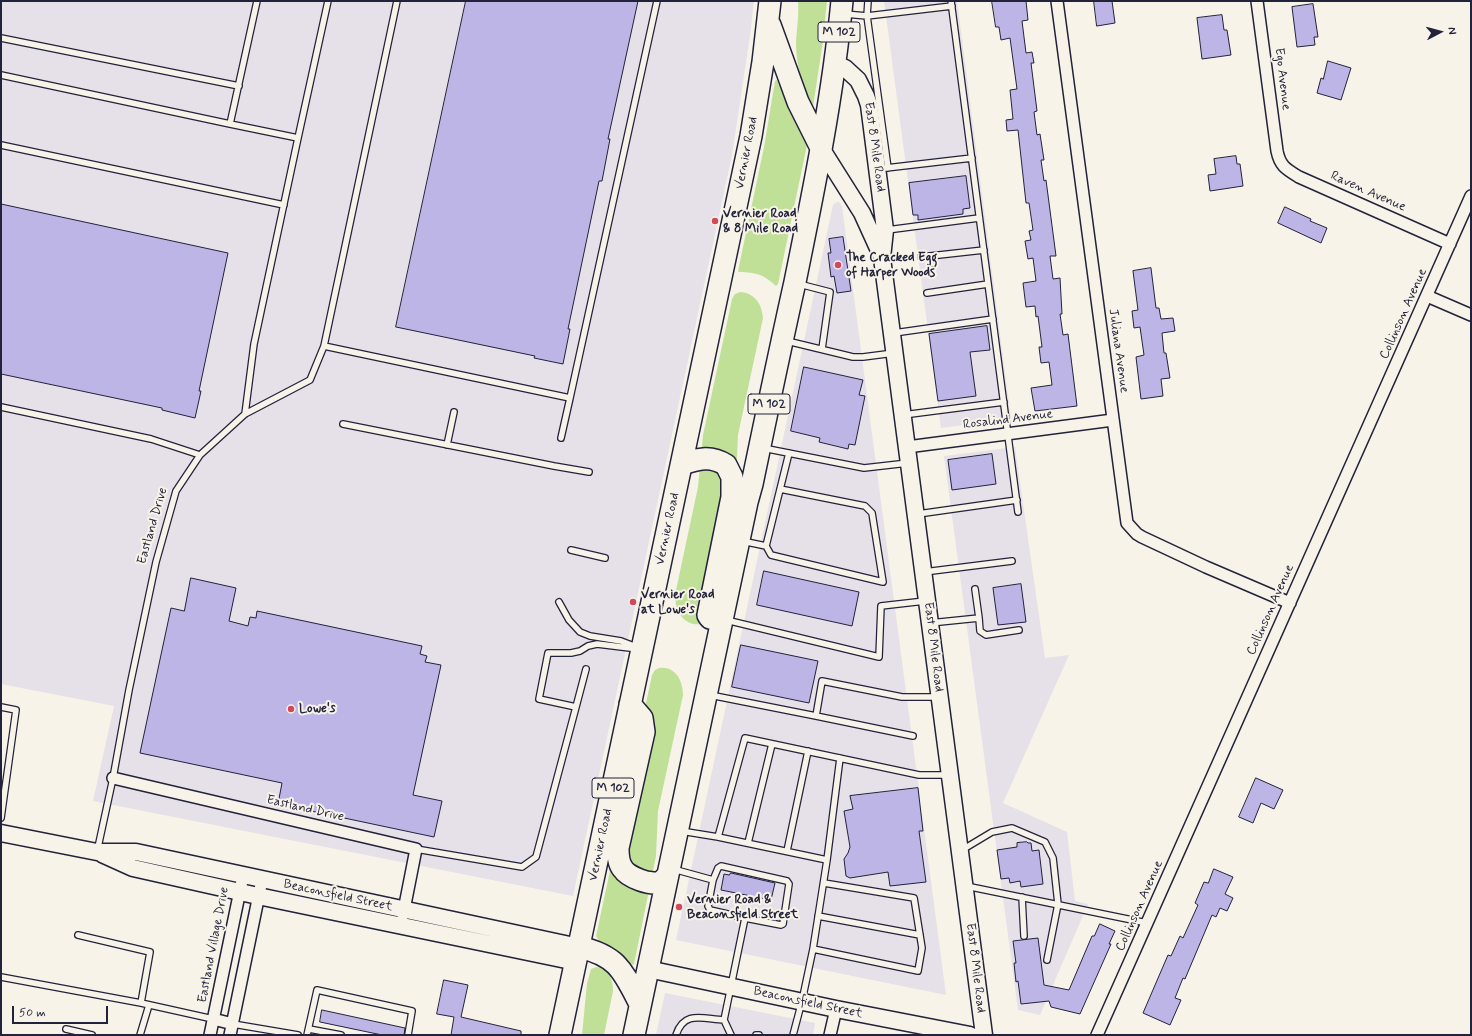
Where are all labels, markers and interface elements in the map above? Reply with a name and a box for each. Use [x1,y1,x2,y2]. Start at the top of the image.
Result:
north arrow [1420,12,1460,52]
road number: M 102 [818,22,860,42]
text: N [1445,26,1459,35]
street label: Ego Avenue [1270,47,1294,111]
street label: East 8 Mile Road [860,101,888,193]
street label: Vernier Road [732,115,762,191]
street label: Raven Avenue [1328,168,1408,216]
place label: Vernier Road & 8 Mile Road [723,206,798,237]
marker: Vernier Road & 8 Mile Road [710,216,720,226]
place label: The Cracked Egg of Harper Woods [846,250,937,281]
marker: The Cracked Egg of Harper Woods [833,260,843,270]
street label: Collinson Avenue [1377,266,1431,362]
street label: Juliana Avenue [1104,308,1132,394]
road number: M 102 [748,394,790,414]
street label: Rosalind Avenue [962,407,1054,433]
street label: Eastland Drive [135,486,171,566]
street label: Vernier Road [653,491,683,567]
street label: Collinson Avenue [1244,562,1298,658]
place label: Vernier Road at Lowe's [641,587,714,618]
marker: Vernier Road at Lowe's [628,597,638,607]
street label: East 8 Mile Road [920,601,946,693]
place label: Lowe's [299,701,335,717]
marker: Lowe's [286,704,296,714]
road number: M 102 [592,778,634,798]
street label: Eastland Drive [265,793,345,825]
street label: Vernier Road [586,807,616,883]
street label: Collinson Avenue [1113,858,1167,954]
street label: Beaconsfield Street [282,877,394,915]
street label: Eastland Village Drive [195,886,233,1004]
place label: Vernier Road & Beaconsfield Street [687,892,798,923]
marker: Vernier Road & Beaconsfield Street [674,902,684,912]
street label: East 8 Mile Road [962,922,988,1014]
street label: Beaconsfield Street [752,984,864,1022]
scale bar [14,998,110,1024]
text: 50 m [19,1005,46,1021]

